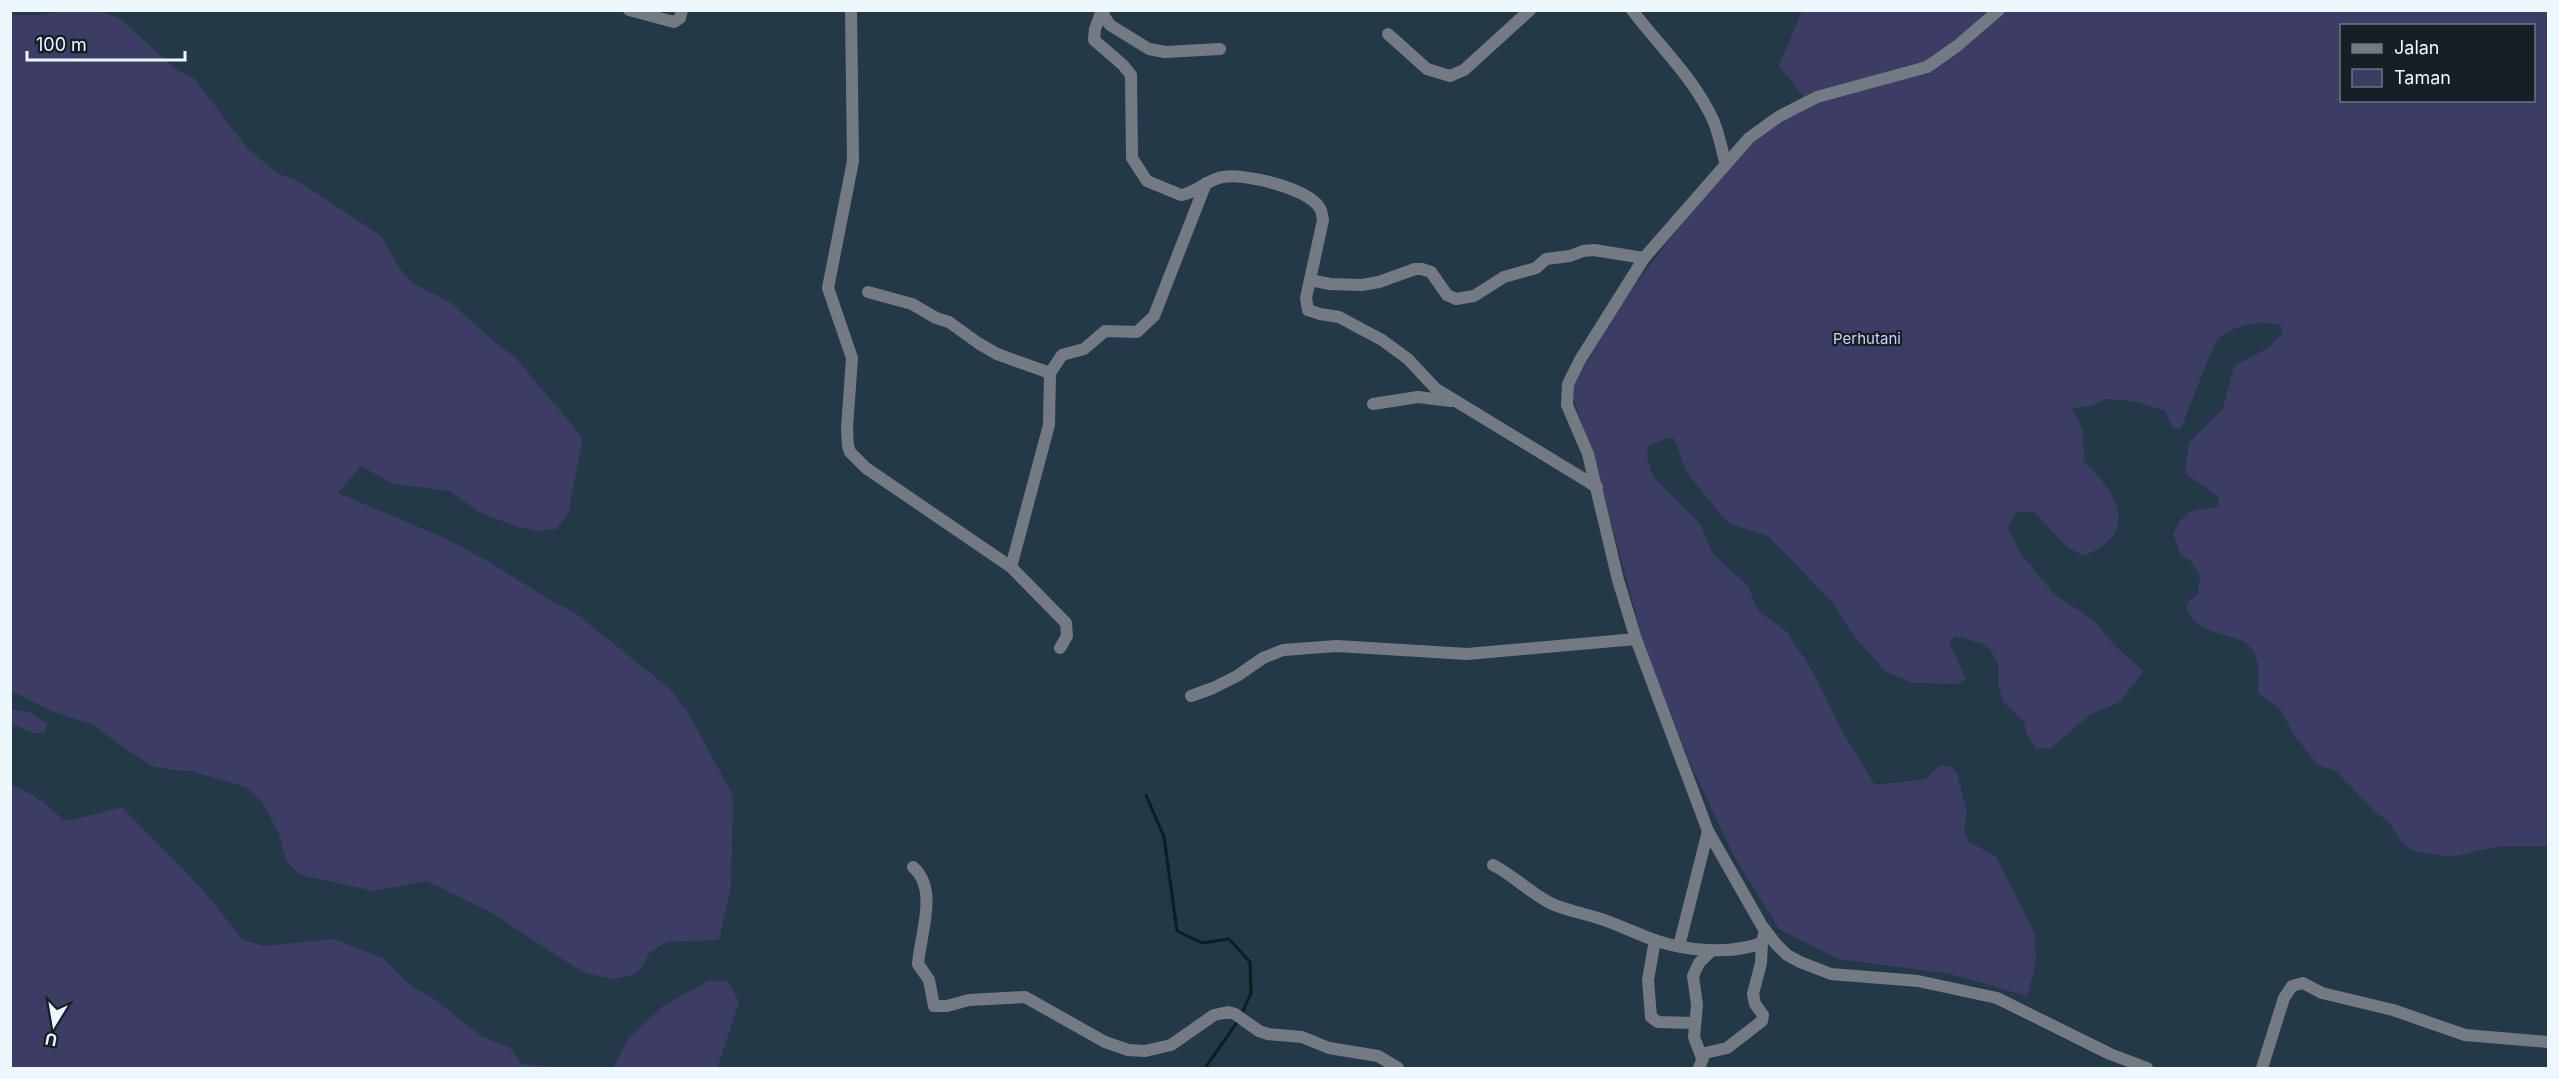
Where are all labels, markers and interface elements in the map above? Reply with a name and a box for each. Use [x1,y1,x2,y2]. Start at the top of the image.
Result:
scale bar [27,24,184,62]
legend [2340,24,2535,102]
text: 100 m [36,34,87,55]
text: Jalan [2394,37,2439,58]
text: Taman [2394,67,2451,88]
park label: Perhutani [1833,329,1901,348]
north arrow [24,995,84,1055]
text: U [43,1029,59,1051]

